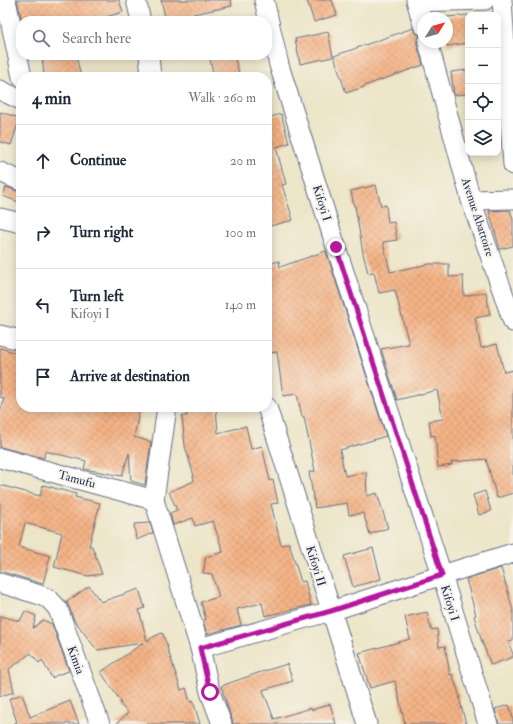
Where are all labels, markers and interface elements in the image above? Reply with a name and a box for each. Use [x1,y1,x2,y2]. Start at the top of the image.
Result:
north arrow [417,12,453,48]
map controls [465,12,501,156]
button: + [465,12,501,48]
search box [16,16,272,60]
icon: search [30,27,52,49]
text: Search here [62,29,131,48]
button: − [465,48,501,84]
button: locate [465,84,501,120]
text: 4 min [32,88,71,109]
text: Walk · 260 m [188,90,256,106]
button: layers [465,120,501,156]
icon: ahead [32,150,54,172]
text: Continue [70,151,126,170]
text: 20 m [230,153,256,169]
street label: Avenue Abattoire [457,175,497,258]
street label: Kifoyi I [309,183,334,223]
icon: right [32,222,54,244]
text: Turn right [70,223,133,242]
text: 100 m [225,225,256,241]
route end [327,238,345,256]
text: Turn left [70,287,124,306]
icon: left [32,294,54,316]
text: 140 m [225,297,256,313]
text: Kifoyi I [70,306,110,322]
icon: arrive [32,366,54,388]
text: Arrive at destination [70,367,190,386]
street label: Tamufu [57,467,97,492]
street label: Kifoyi II [302,544,329,588]
street label: Kifoyi I [437,583,462,623]
street label: Kimia [64,644,88,677]
route start [201,683,219,701]

